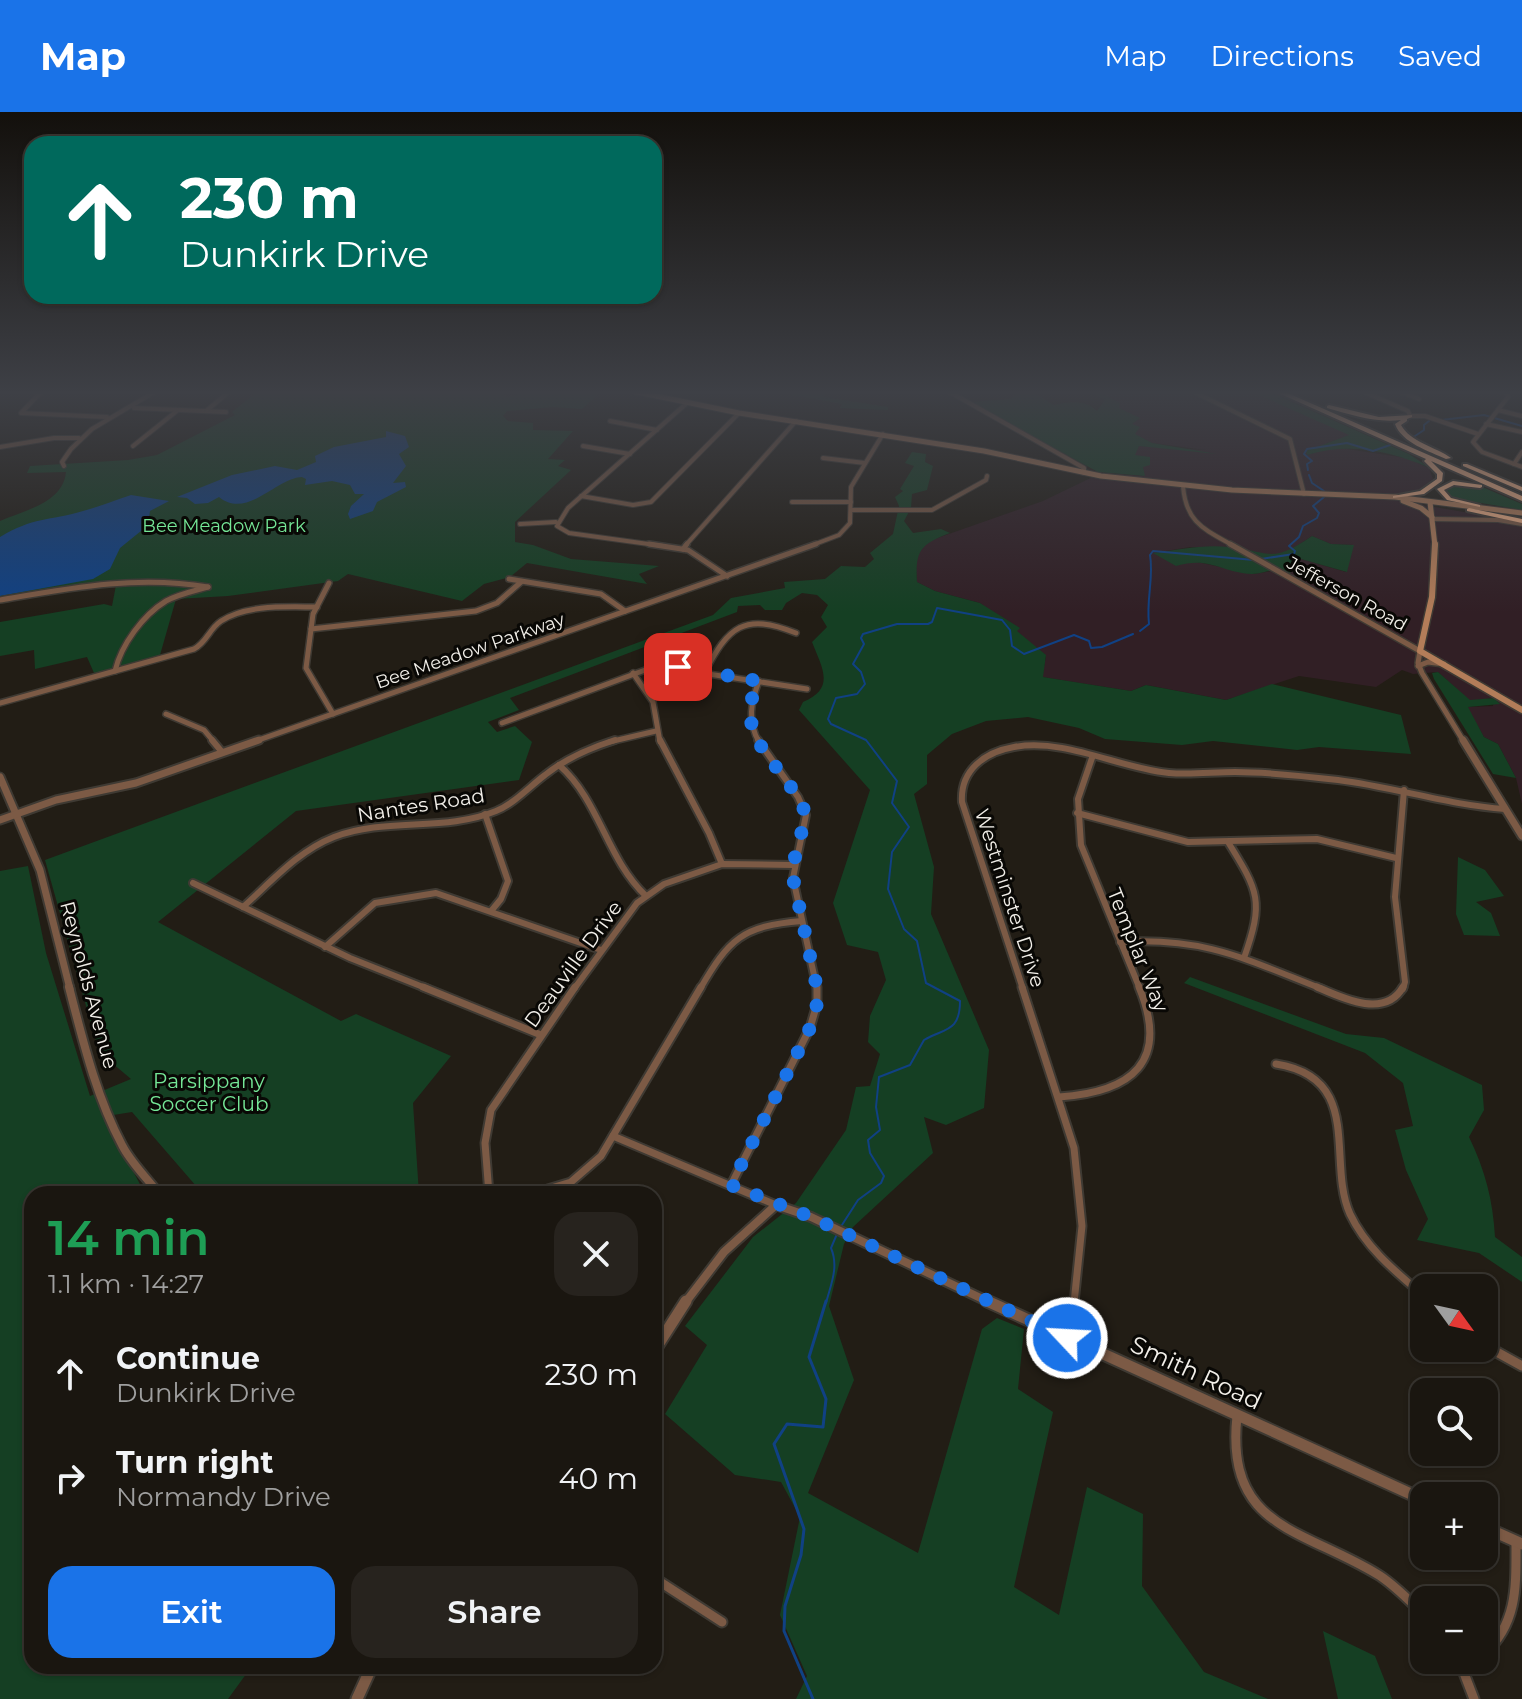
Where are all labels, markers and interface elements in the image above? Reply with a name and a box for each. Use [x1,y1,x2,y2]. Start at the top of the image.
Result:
text: Map [40,33,126,80]
text: Map [1104,39,1166,73]
text: Directions [1210,39,1354,73]
text: Saved [1398,39,1482,73]
text: 230 m [180,164,359,232]
icon: ahead [48,168,152,272]
text: Dunkirk Drive [180,232,429,276]
park label: Bee Meadow Park [142,515,306,537]
street label: Jefferson Road [1282,551,1411,636]
street label: Bee Meadow Parkway [373,608,568,694]
pin [644,633,712,701]
icon: arrive [656,645,700,689]
street label: Nantes Road [356,783,486,827]
street label: Westminster Drive [970,806,1050,990]
street label: Templar Way [1102,885,1174,1015]
street label: Deauville Drive [519,896,627,1032]
street label: Reynolds Avenue [55,898,123,1072]
park label: Parsippany Soccer Club [150,1069,268,1116]
text: 14 min [48,1209,209,1267]
button: close [554,1212,638,1296]
text: 1.1 km · 14:27 [48,1268,204,1300]
north arrow [1410,1274,1498,1362]
map controls [1410,1274,1498,1674]
position arrow [1025,1296,1109,1380]
street label: Smith Road [1126,1330,1266,1416]
text: Continue [116,1340,260,1377]
icon: ahead [48,1352,92,1396]
text: 230 m [544,1356,638,1393]
text: Dunkirk Drive [116,1377,296,1409]
button: search [1410,1378,1498,1466]
text: Turn right [116,1444,273,1481]
icon: right [48,1456,92,1500]
text: 40 m [559,1460,638,1497]
text: Normandy Drive [116,1481,331,1513]
button: + [1410,1482,1498,1570]
button: Exit [48,1566,335,1658]
button: Share [351,1566,638,1658]
button: − [1410,1586,1498,1674]

